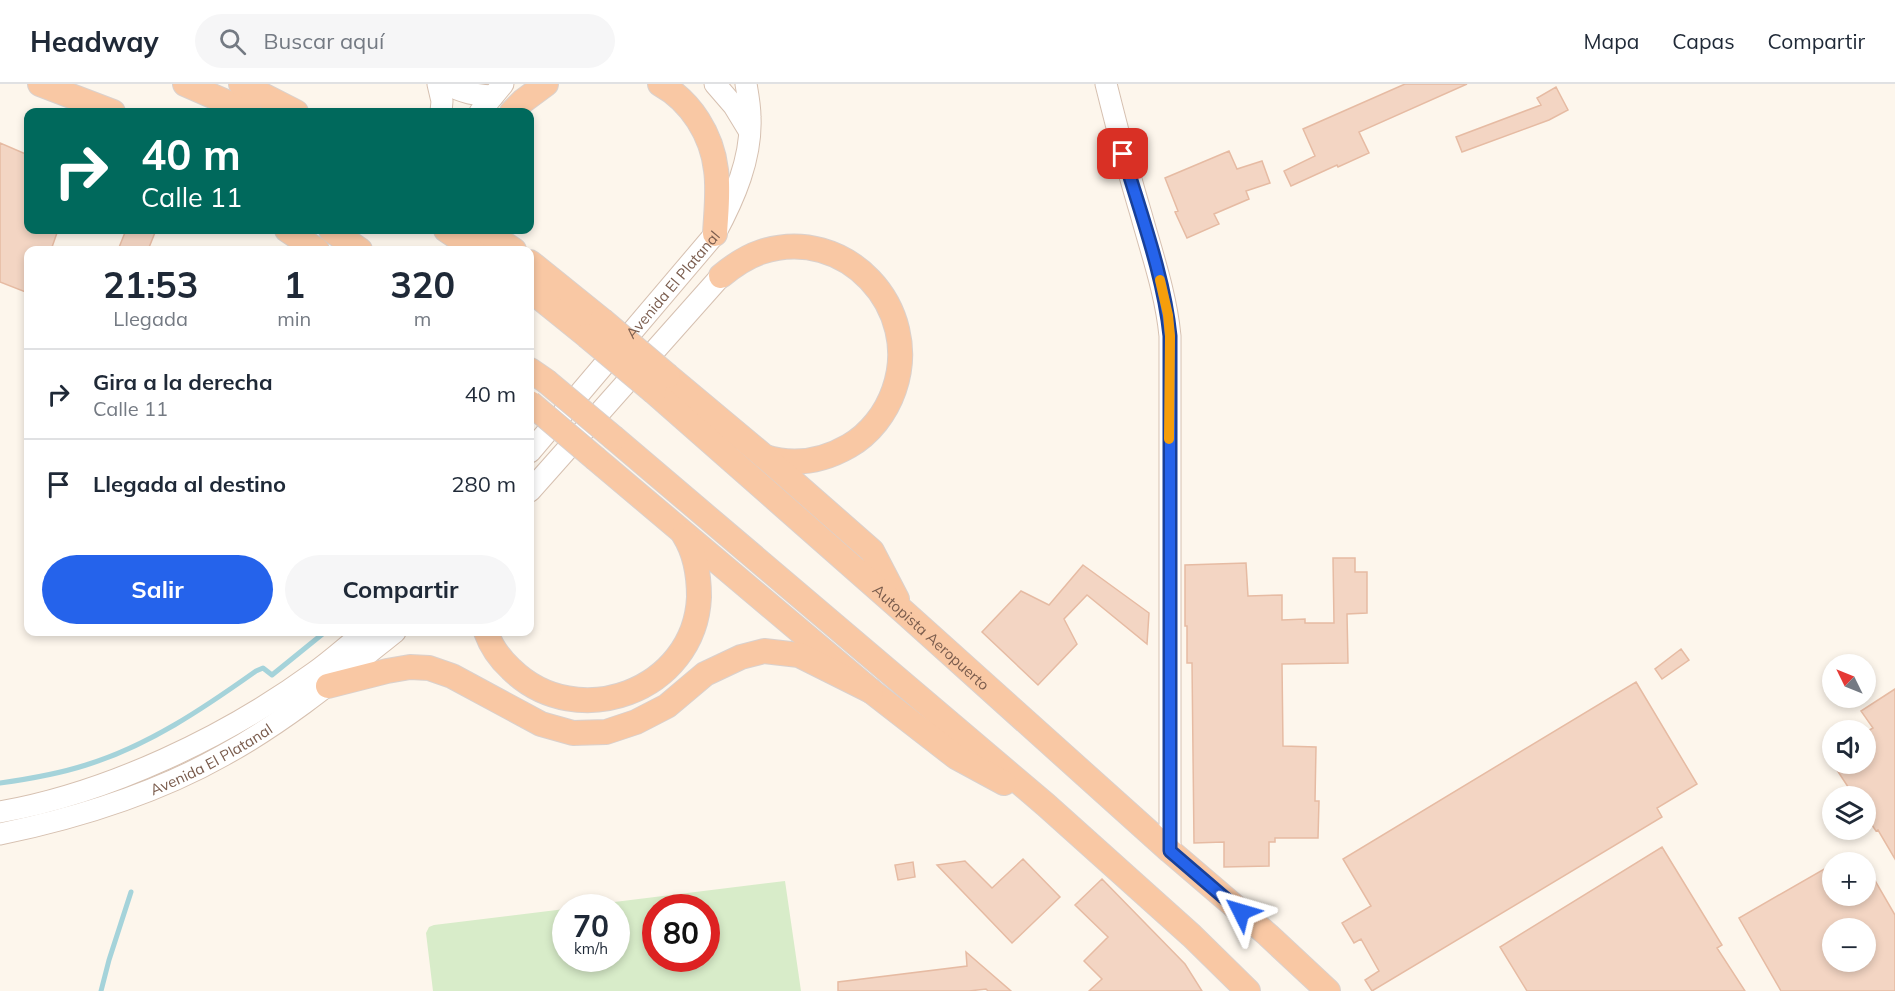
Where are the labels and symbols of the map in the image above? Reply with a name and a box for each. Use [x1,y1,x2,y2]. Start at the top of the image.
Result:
pin [1097,128,1148,179]
street label: Avenida El Platanal [621,227,723,342]
street label: Autopista Aeropuerto [869,580,994,694]
north arrow [1822,654,1876,708]
street label: Avenida El Platanal [147,719,276,799]
position arrow [1209,880,1273,944]
speed limit sign: 80 [642,894,720,972]

